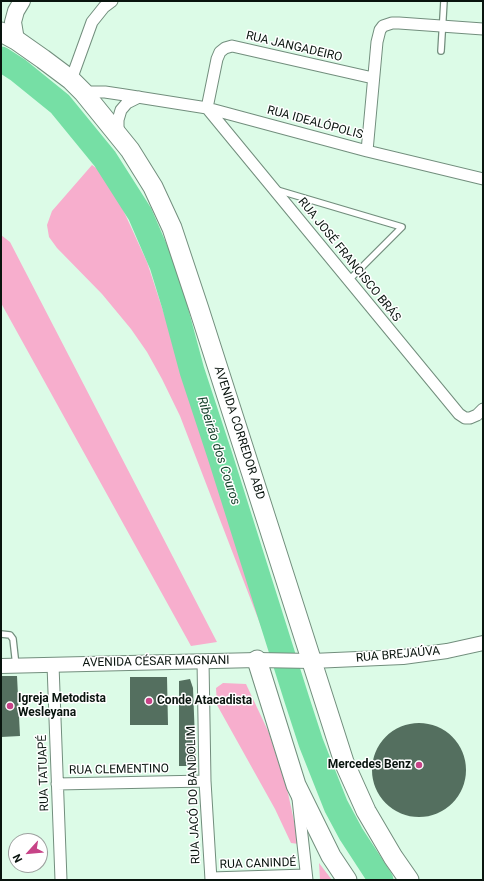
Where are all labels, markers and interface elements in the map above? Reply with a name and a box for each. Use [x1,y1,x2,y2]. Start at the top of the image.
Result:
street label: RUA JANGADEIRO [244,29,344,65]
street label: RUA IDEALÓPOLIS [265,103,365,143]
street label: RUA JOSÉ FRANCISCO BRÁS [295,195,403,325]
street label: AVENIDA CORREDOR ABD [211,364,267,502]
water label: Ribeirão dos Couros [193,395,243,507]
street label: RUA BREJAÚVA [355,644,441,666]
street label: AVENIDA CÉSAR MAGNANI [82,654,230,670]
place label: Igreja Metodista Wesleyana [18,692,106,720]
place label: Conde Atacadista [157,694,252,708]
marker: Conde Atacadista [144,696,154,706]
marker: Igreja Metodista Wesleyana [5,701,15,711]
street label: RUA JACÓ DO BANDOLIM [184,726,204,864]
street label: RUA TATUAPÉ [35,734,53,812]
place label: Mercedes Benz [328,758,411,772]
marker: Mercedes Benz [414,760,424,770]
street label: RUA CLEMENTINO [69,762,169,778]
north arrow [8,833,48,873]
text: N [10,852,25,865]
street label: RUA CANINDÉ [219,855,297,873]

